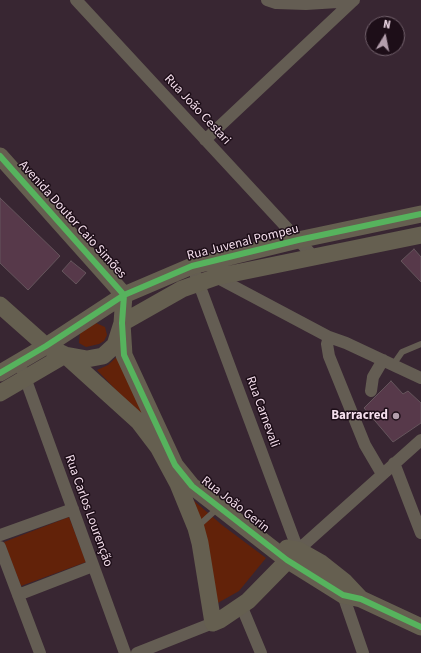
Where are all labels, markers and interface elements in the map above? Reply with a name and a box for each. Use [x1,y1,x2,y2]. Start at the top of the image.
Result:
north arrow [365,16,405,56]
text: N [382,17,392,33]
street label: Rua João Cestari [160,72,234,148]
street label: Avenida Doutor Caio Simões [15,158,129,282]
street label: Rua Juvenal Pompeu [186,222,300,264]
street label: Rua Carnevali [242,374,282,450]
place label: Barracred [331,408,388,424]
marker: Barracred [391,411,401,421]
street label: Rua Carlos Lourenção [60,453,116,569]
street label: Rua João Gerin [198,474,272,536]

